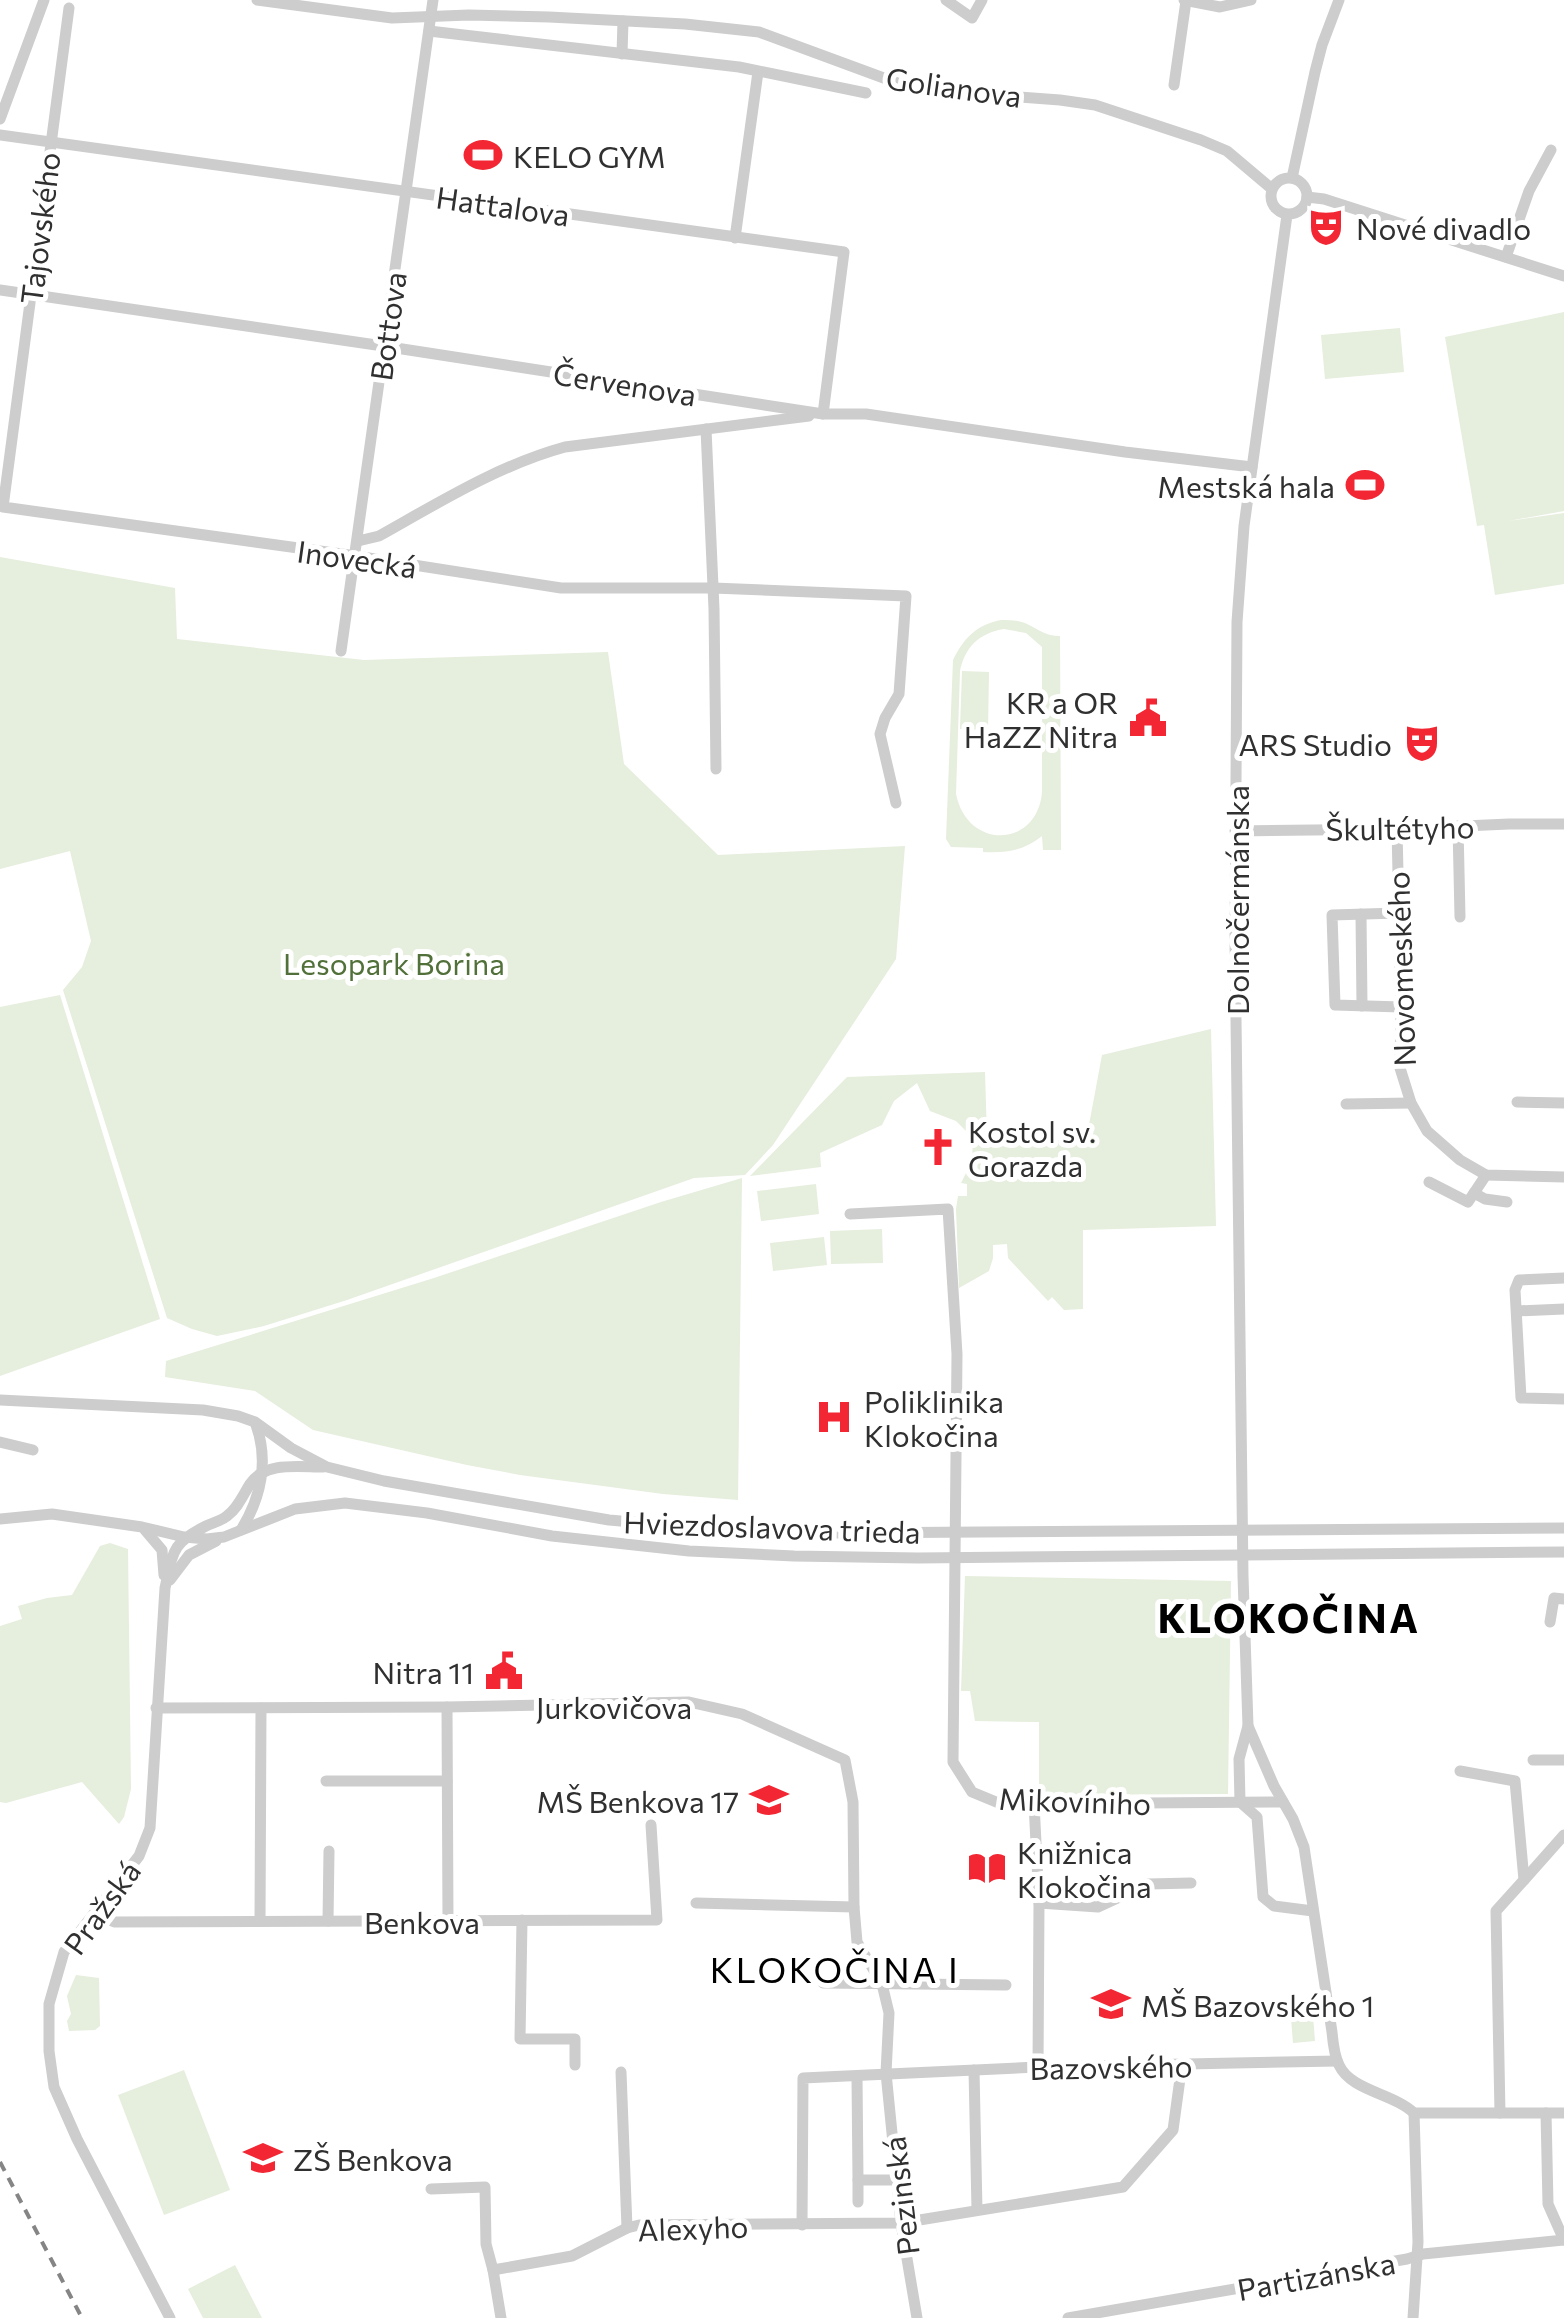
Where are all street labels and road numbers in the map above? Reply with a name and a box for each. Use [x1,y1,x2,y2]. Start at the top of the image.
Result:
street label: Golianova [884,58,1024,114]
street label: Tajovského [11,150,67,306]
street label: Hattalova [434,177,572,233]
street label: Bottova [361,269,413,383]
street label: Červenova [551,353,699,413]
street label: Inovecká [295,531,419,585]
street label: Dolnočermánska [1218,785,1255,1015]
street label: Škultétyho [1325,807,1475,847]
street label: Novomeského [1378,871,1422,1067]
street label: Hviezdoslavova trieda [623,1502,921,1550]
street label: Jurkovičova [536,1688,692,1725]
street label: Mikovíniho [998,1779,1152,1821]
street label: Pražská [55,1853,147,1961]
street label: Benkova [364,1903,480,1940]
street label: Bazovského [1029,2046,1193,2086]
street label: Pezinská [874,2134,926,2258]
street label: Alexyho [637,2207,749,2247]
street label: Partizánska [1234,2243,1398,2307]

